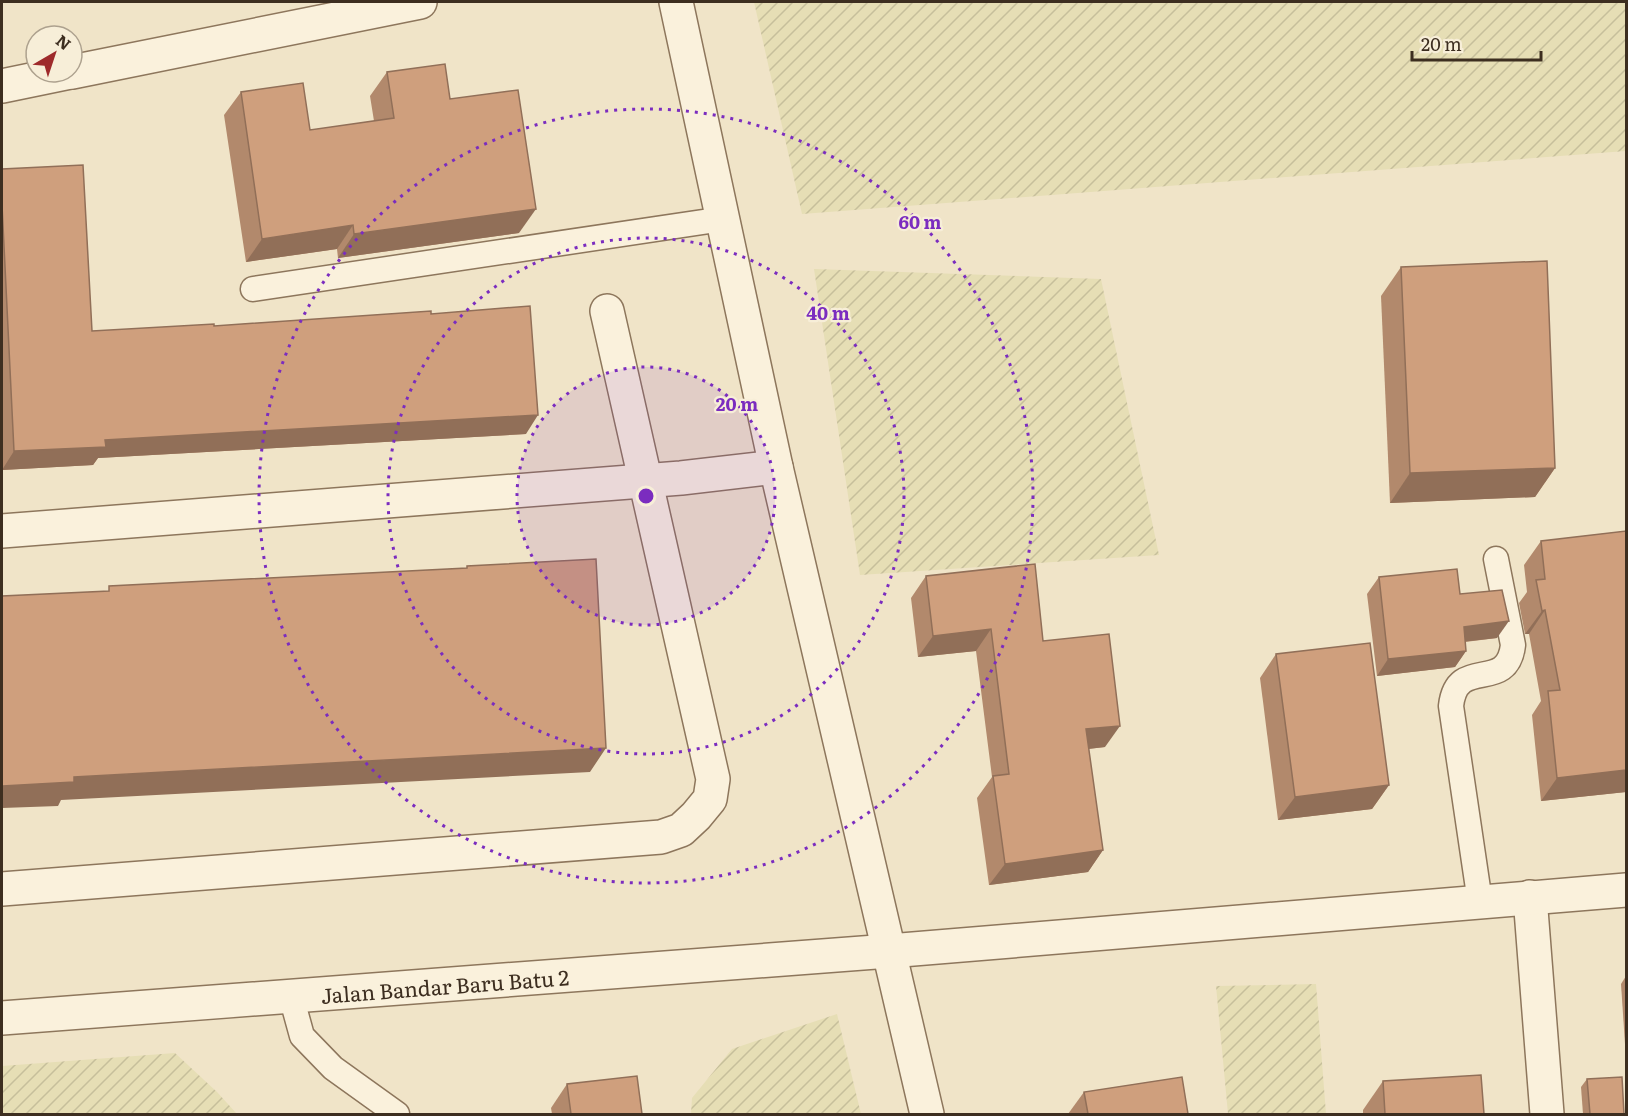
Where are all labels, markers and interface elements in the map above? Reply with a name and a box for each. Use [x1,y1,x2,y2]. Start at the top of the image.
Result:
north arrow [24,24,84,84]
scale bar [1412,24,1541,62]
text: N [51,28,77,55]
text: 20 m [1421,30,1462,57]
text: 60 m [898,208,942,235]
text: 40 m [806,299,850,326]
text: 20 m [716,390,758,417]
centre of rings [636,486,656,506]
street label: Jalan Bandar Baru Batu 2 [320,960,570,1009]

